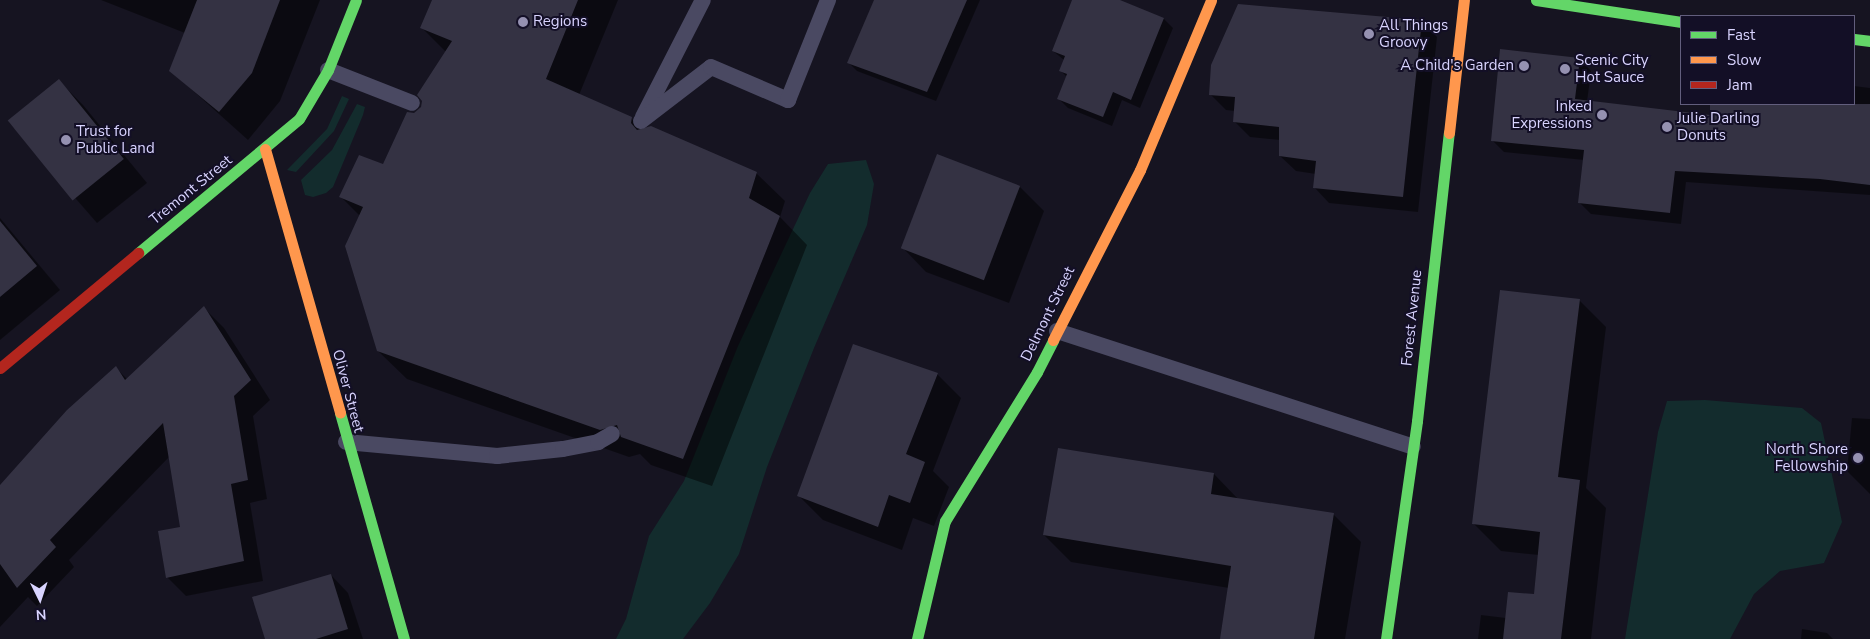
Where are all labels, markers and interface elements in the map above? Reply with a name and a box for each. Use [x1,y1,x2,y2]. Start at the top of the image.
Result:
place label: Regions [533,13,587,31]
legend [1680,15,1855,105]
marker: Regions [517,16,529,28]
place label: All Things Groovy [1379,16,1448,51]
text: Fast [1727,25,1755,45]
marker: All Things Groovy [1363,28,1375,40]
text: Slow [1727,50,1761,70]
place label: Scenic City Hot Sauce [1575,51,1648,86]
place label: A Child's Garden [1400,57,1514,75]
marker: A Child's Garden [1518,60,1530,72]
marker: Scenic City Hot Sauce [1559,63,1571,75]
text: Jam [1727,75,1753,95]
place label: Inked Expressions [1511,97,1592,132]
marker: Inked Expressions [1596,109,1608,121]
place label: Julie Darling Donuts [1677,109,1760,144]
marker: Julie Darling Donuts [1661,121,1673,133]
place label: Trust for Public Land [76,122,155,157]
marker: Trust for Public Land [60,134,72,146]
street label: Tremont Street [146,151,236,229]
street label: Delmont Street [1017,264,1079,364]
street label: Forest Avenue [1398,269,1426,367]
street label: Oliver Street [328,348,368,434]
place label: North Shore Fellowship [1766,440,1848,475]
marker: North Shore Fellowship [1852,452,1864,464]
north arrow [15,574,65,624]
text: N [35,605,47,624]

